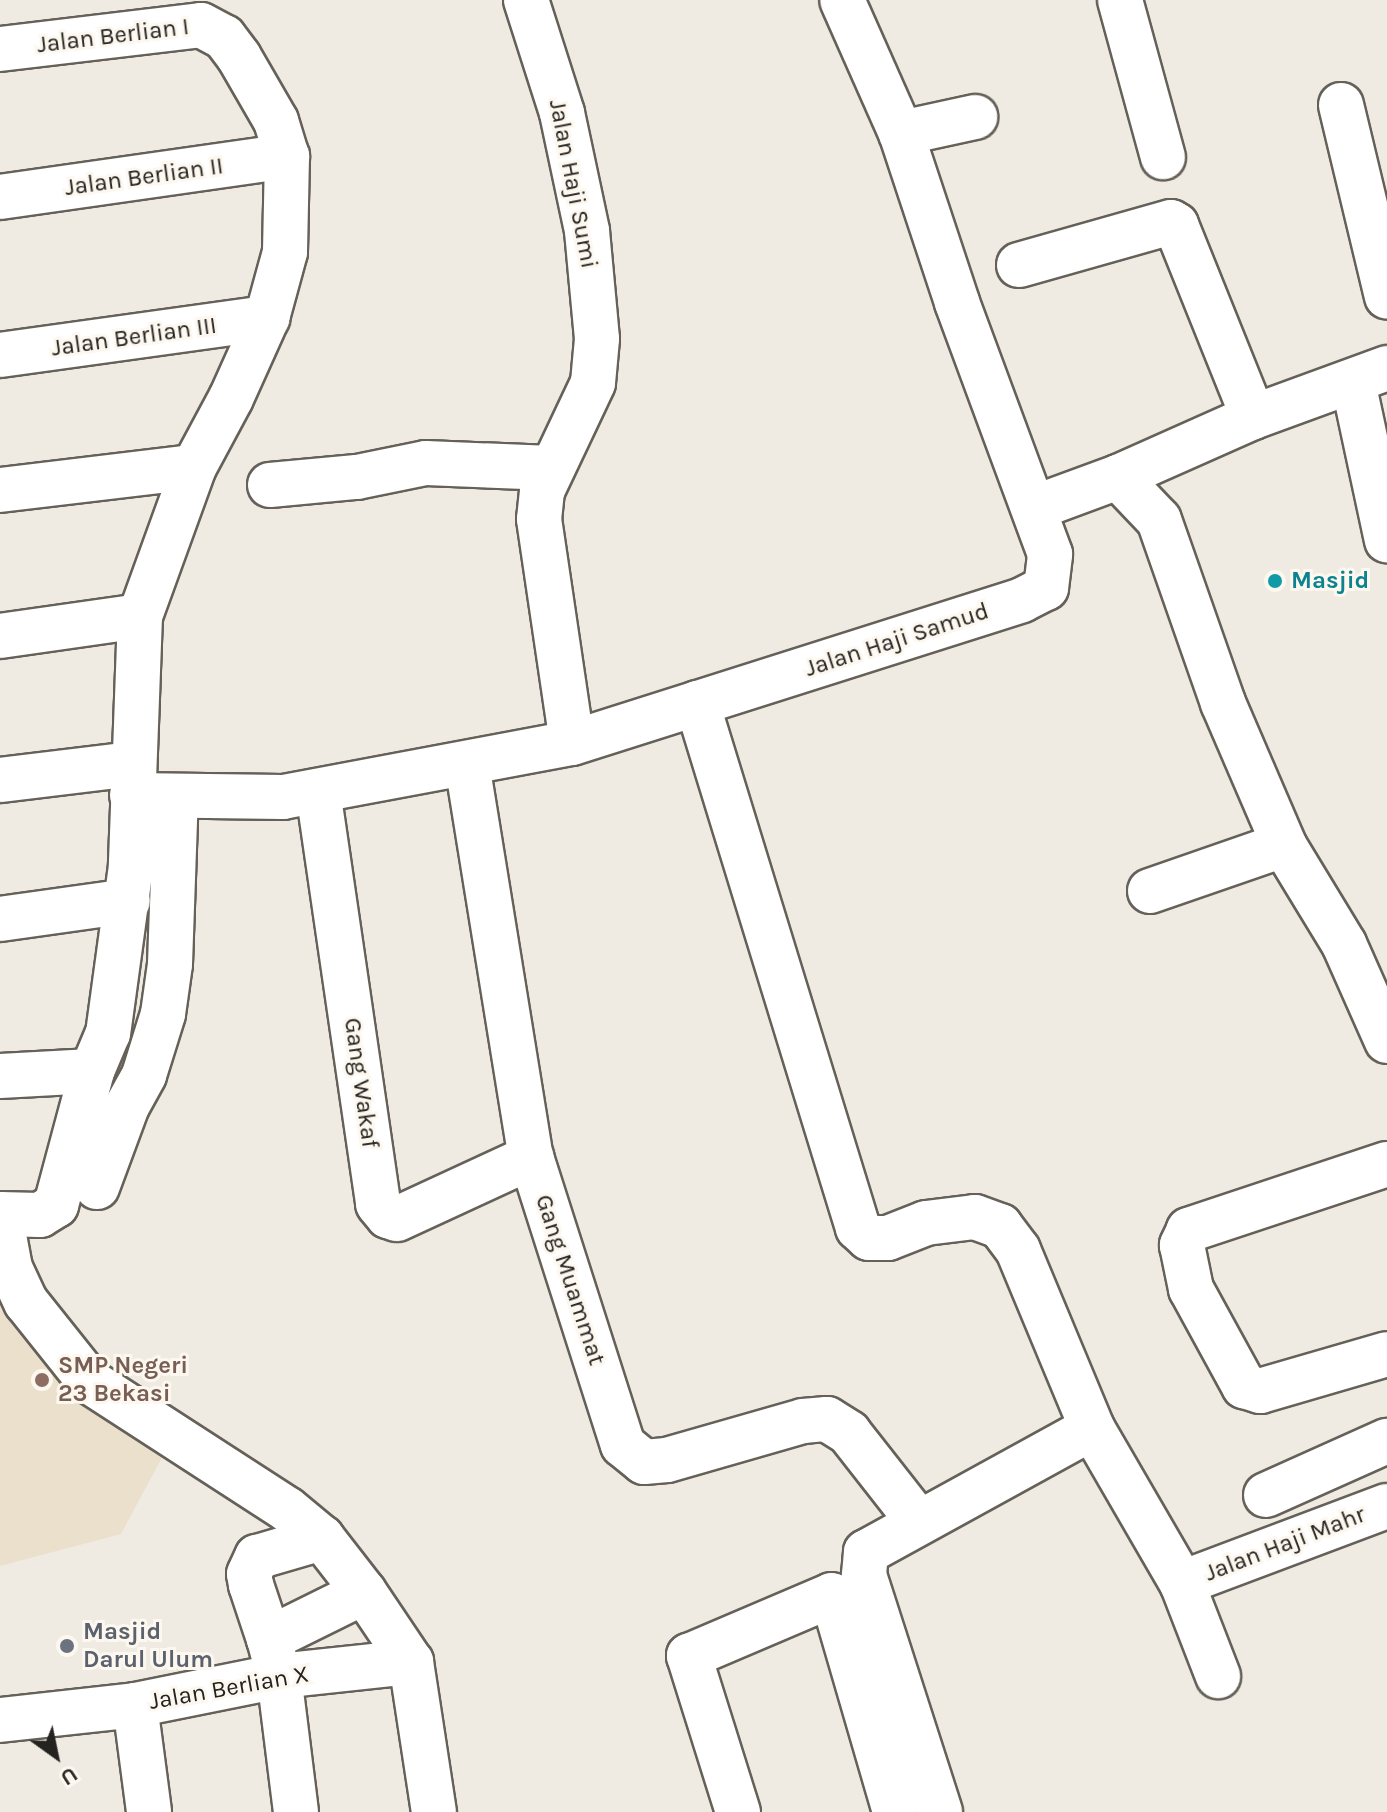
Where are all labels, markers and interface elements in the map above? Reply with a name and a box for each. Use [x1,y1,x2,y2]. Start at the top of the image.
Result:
street label: Jalan Berlian I [35,12,191,60]
street label: Jalan Haji Sumi [543,97,603,271]
street label: Jalan Berlian II [63,152,225,202]
street label: Jalan Berlian III [50,311,218,363]
place label: Masjid [1291,567,1369,595]
marker: Masjid [1266,572,1284,590]
street label: Jalan Haji Samud [801,597,993,683]
street label: Gang Wakaf [338,1016,384,1150]
street label: Gang Muammat [529,1191,611,1369]
place label: SMP Negeri 23 Bekasi [58,1352,188,1408]
marker: SMP Negeri 23 Bekasi [33,1371,51,1389]
street label: Jalan Haji Mahr [1201,1500,1369,1588]
place label: Masjid Darul Ulum [83,1618,213,1674]
marker: Masjid Darul Ulum [58,1637,76,1655]
street label: Jalan Berlian X [147,1660,311,1716]
north arrow [16,1716,96,1796]
text: U [56,1761,83,1791]

